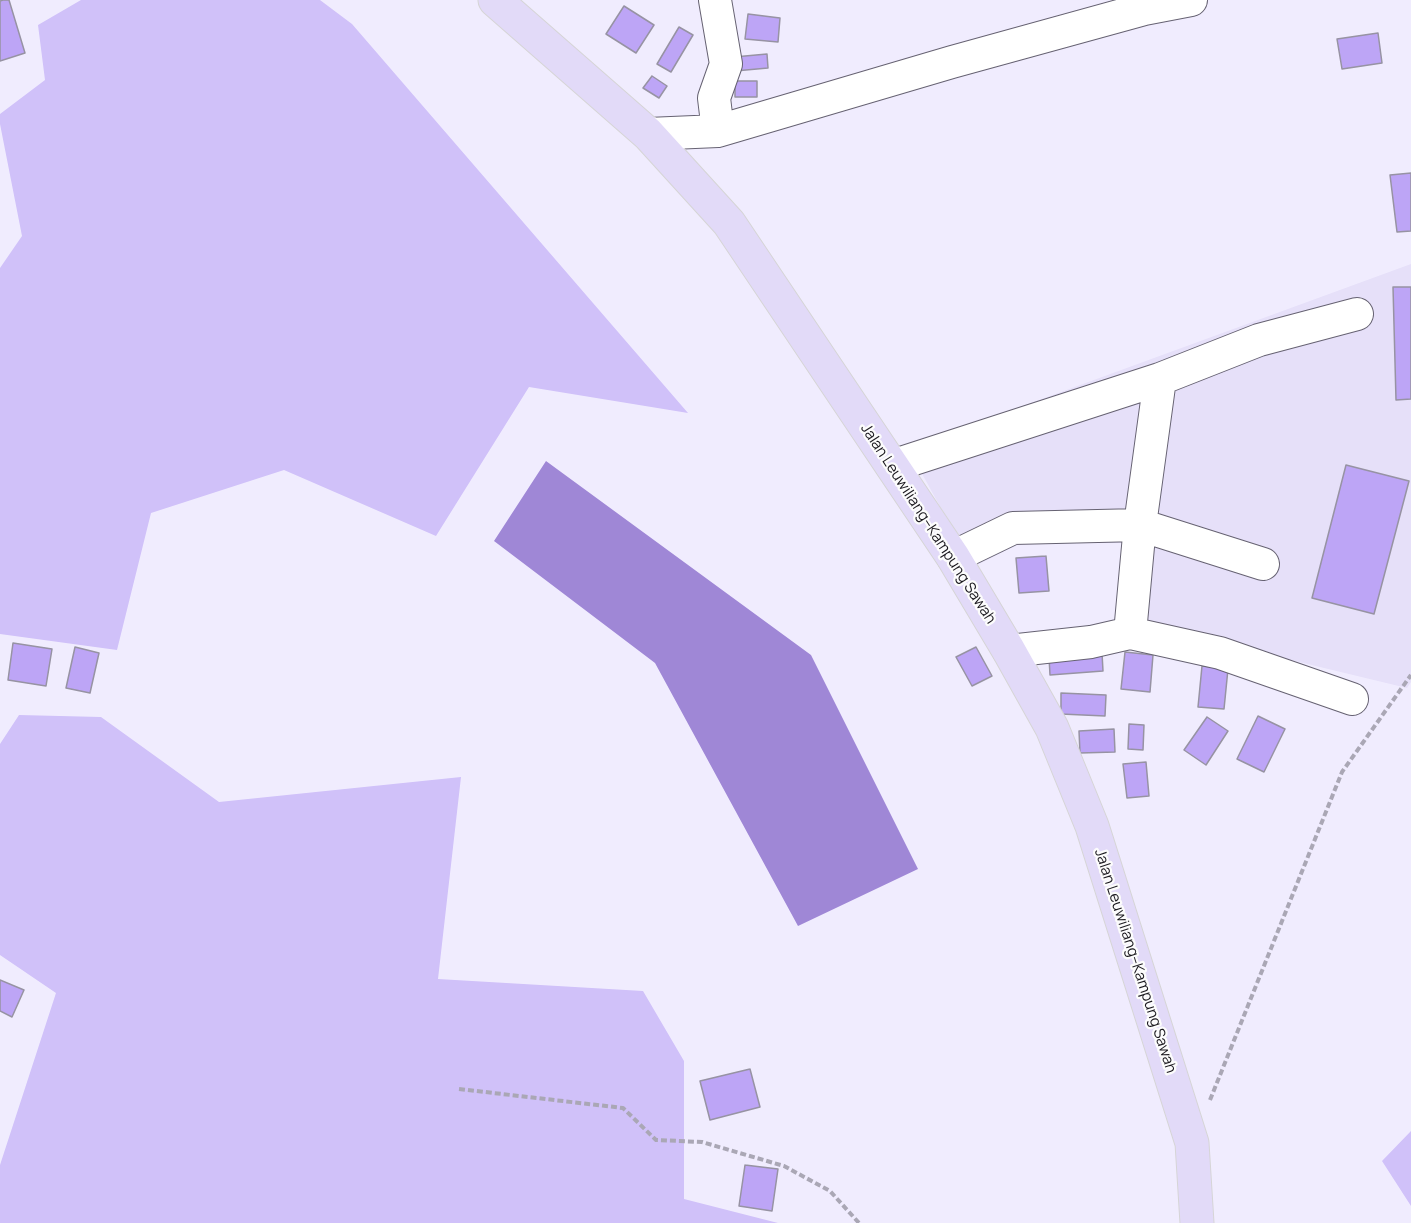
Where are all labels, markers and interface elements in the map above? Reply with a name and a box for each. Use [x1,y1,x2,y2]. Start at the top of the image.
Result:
street label: Jalan Leuwiliang–Kampung Sawah [857,421,999,627]
street label: Jalan Leuwiliang–Kampung Sawah [1090,847,1180,1075]

